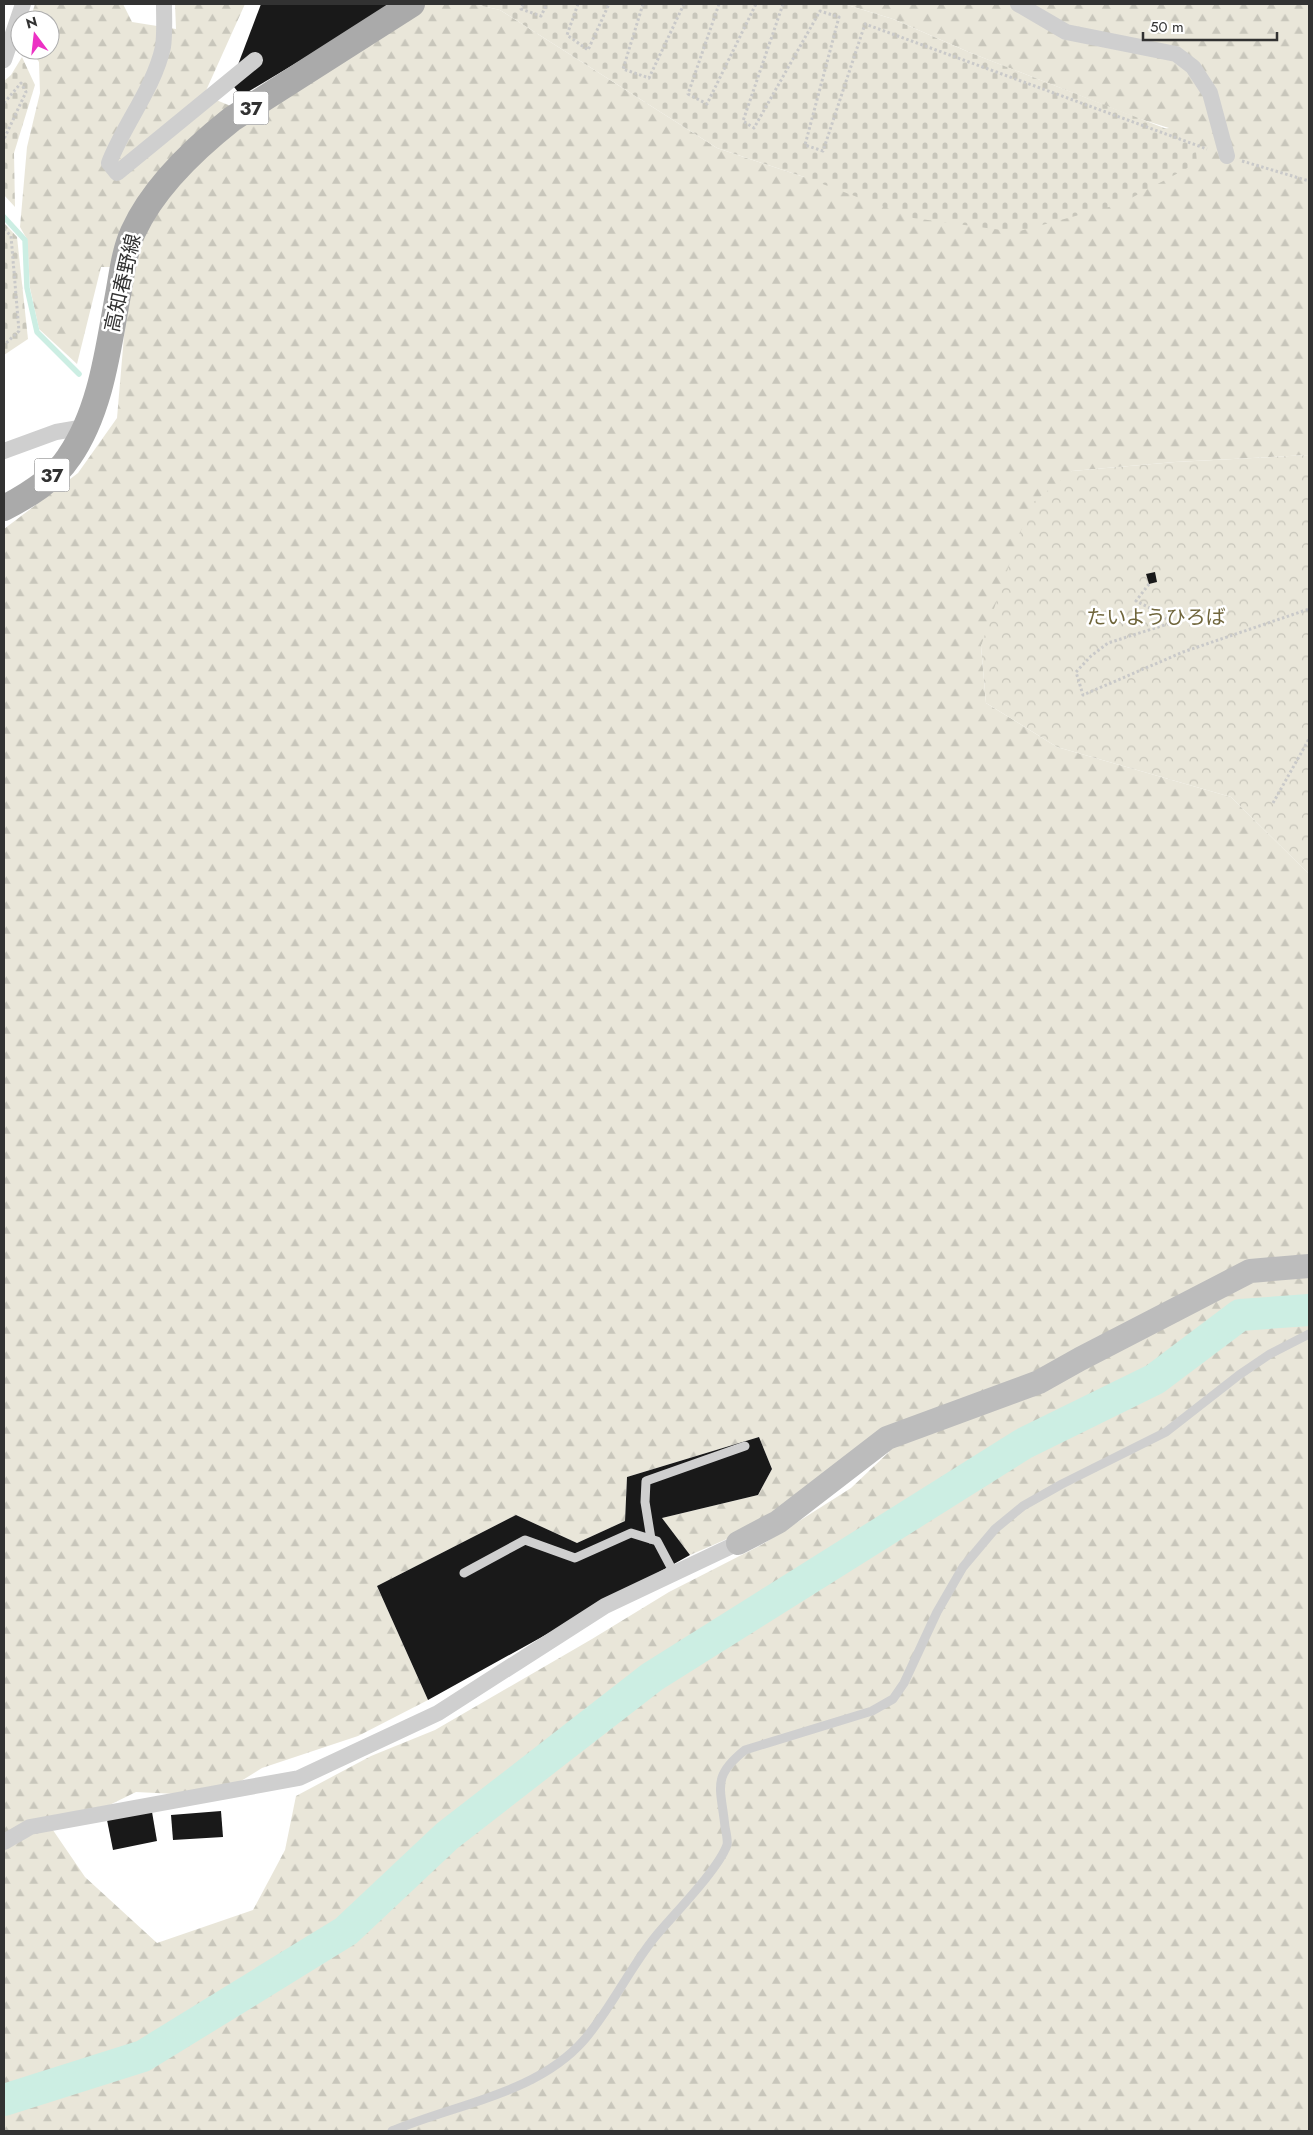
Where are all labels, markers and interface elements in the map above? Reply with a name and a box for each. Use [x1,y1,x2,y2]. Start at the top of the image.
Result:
north arrow [10,10,60,60]
scale bar [1143,10,1277,42]
text: N [24,11,40,34]
text: 50 m [1150,16,1184,38]
road number: 37 [234,92,268,125]
street label: 高知春野線 [98,231,148,335]
road number: 37 [34,458,70,492]
park label: たいようひろば [1086,603,1226,632]

